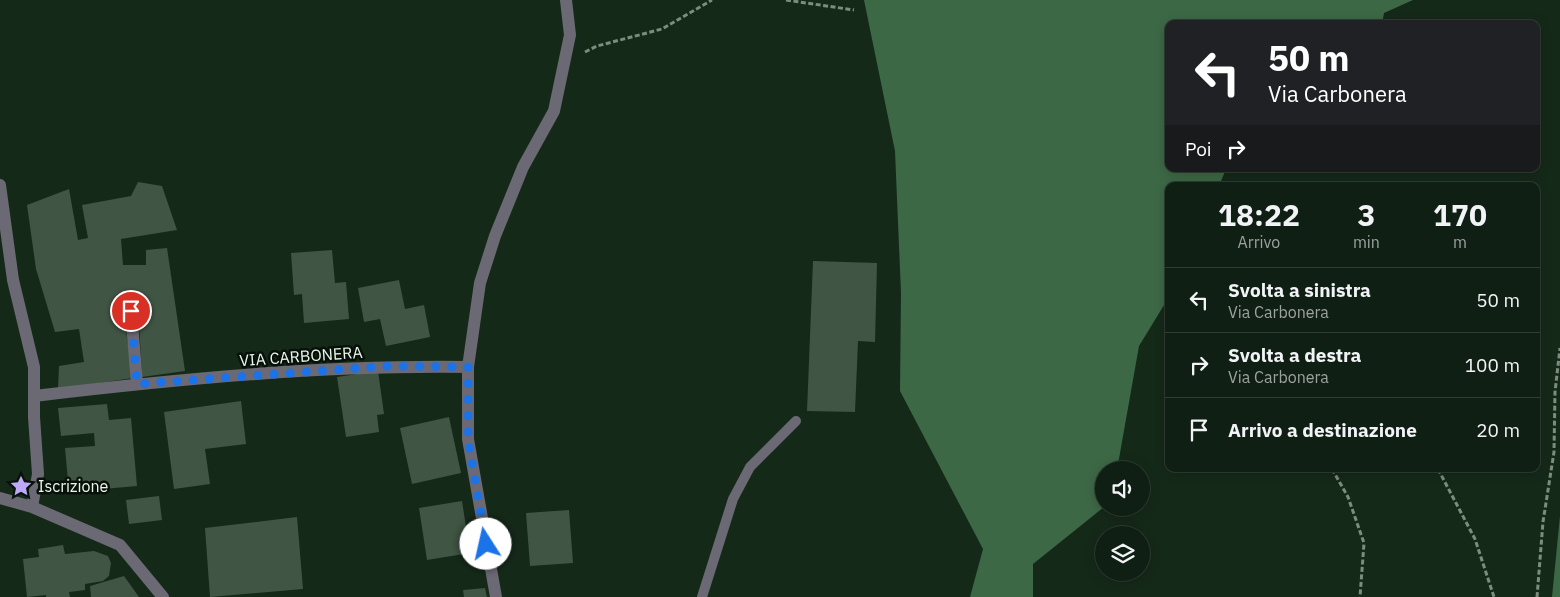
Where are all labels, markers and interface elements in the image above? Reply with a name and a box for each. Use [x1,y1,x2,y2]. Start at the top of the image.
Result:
text: 50 m [1268,35,1350,81]
icon: left [1185,40,1250,105]
text: Via Carbonera [1268,79,1407,108]
icon: right [1222,135,1250,163]
text: Poi [1185,137,1212,161]
text: 18:22 [1218,195,1300,234]
text: 3 [1357,195,1375,234]
text: 170 [1433,195,1487,234]
text: Arrivo [1238,232,1280,252]
text: min [1353,232,1380,252]
text: m [1453,232,1467,252]
text: Svolta a sinistra [1228,278,1371,302]
icon: left [1185,286,1213,314]
text: 50 m [1476,288,1520,312]
pin [110,290,152,332]
icon: arrive [117,297,145,325]
text: Via Carbonera [1228,302,1329,322]
street label: VIA CARBONERA [239,342,363,370]
text: Svolta a destra [1228,343,1361,367]
icon: right [1185,351,1213,379]
text: 100 m [1465,353,1520,377]
text: Via Carbonera [1228,367,1329,387]
icon: arrive [1185,416,1213,444]
text: Arrivo a destinazione [1228,418,1417,442]
text: 20 m [1476,418,1520,442]
map controls [1095,461,1150,581]
button: sound [1095,461,1150,516]
place icon: Iscrizione [8,473,34,499]
place label: Iscrizione [38,476,109,496]
position arrow [459,517,511,569]
button: layers [1095,526,1150,581]

